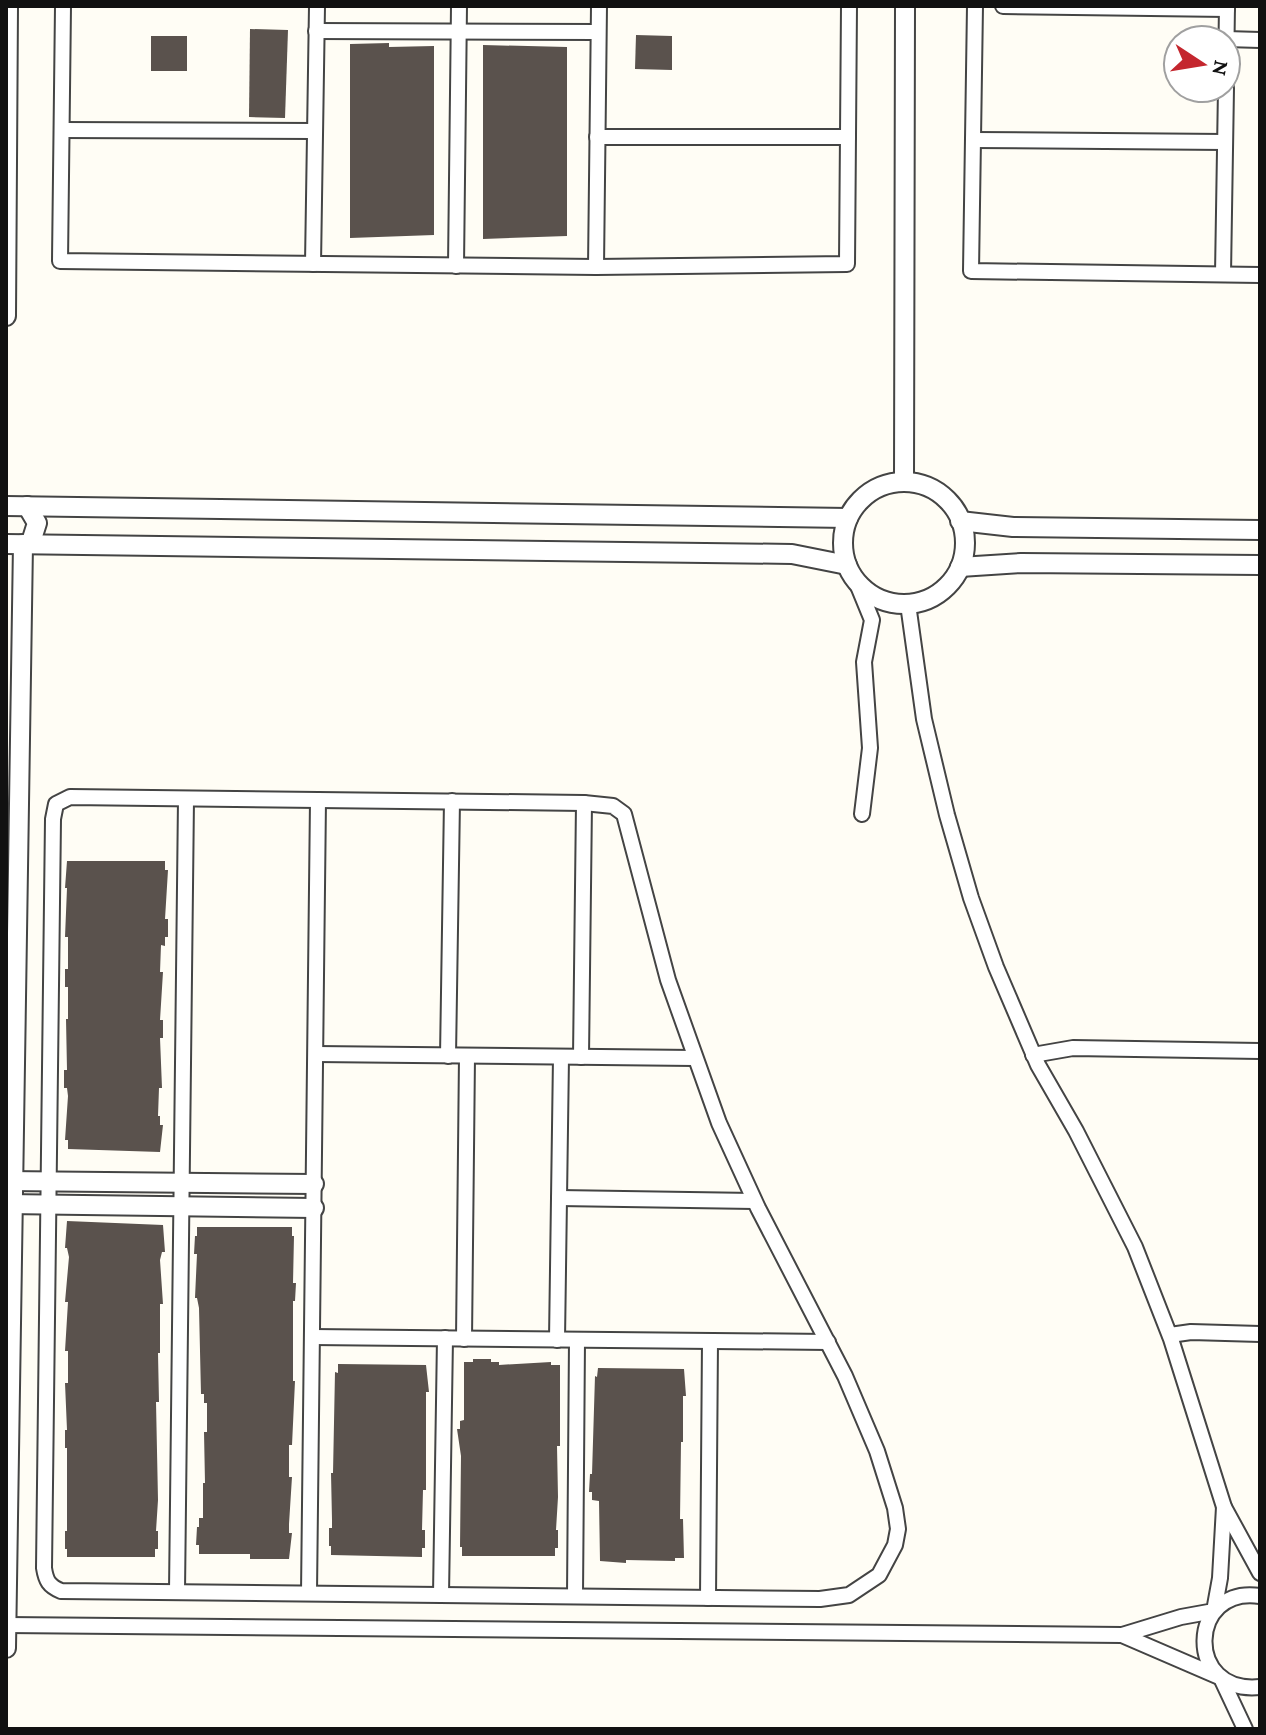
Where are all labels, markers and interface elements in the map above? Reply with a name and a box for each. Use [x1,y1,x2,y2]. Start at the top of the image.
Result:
north arrow [1162,24,1242,104]
text: N [1207,58,1235,78]

